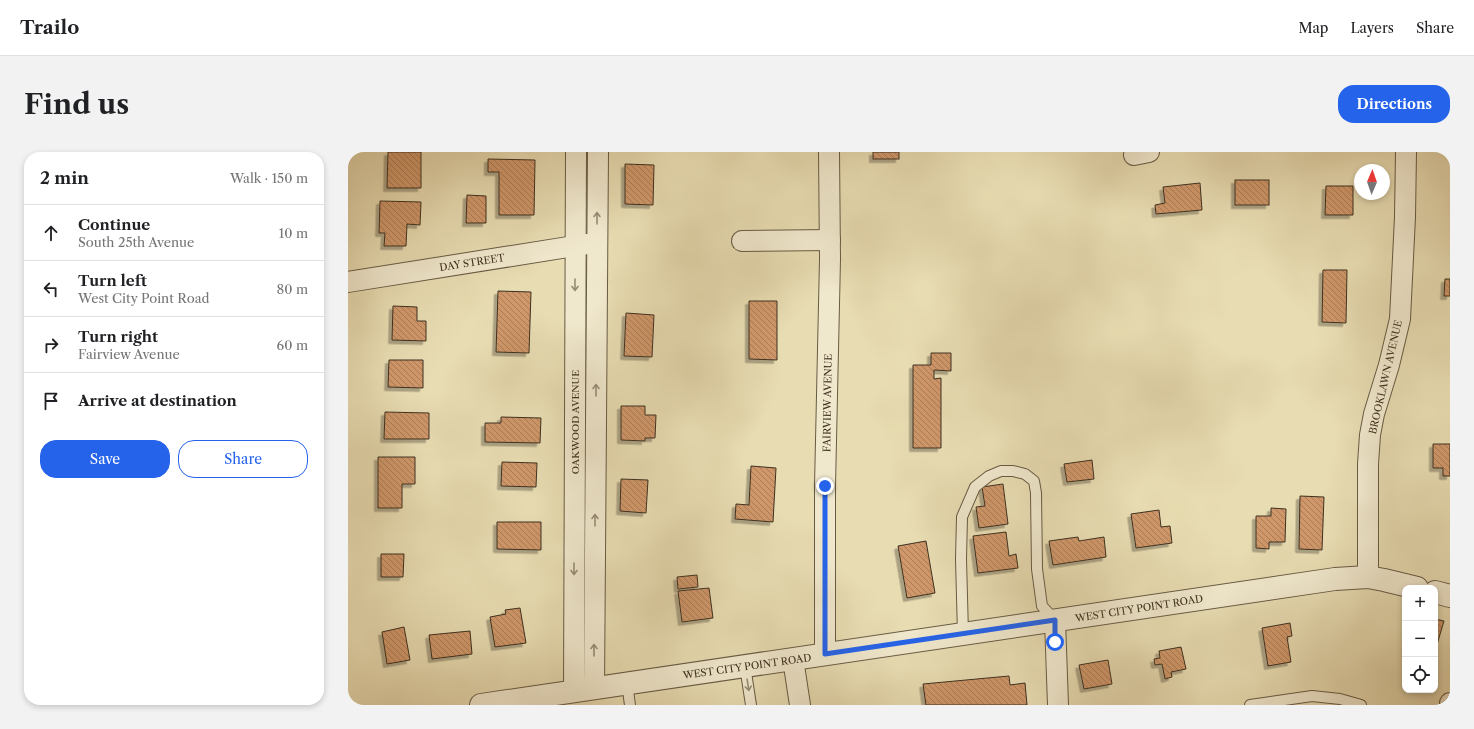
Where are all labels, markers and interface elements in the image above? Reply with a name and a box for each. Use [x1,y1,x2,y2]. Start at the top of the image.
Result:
text: Trailo [20,16,79,39]
text: Map [1298,19,1328,37]
text: Layers [1350,19,1394,37]
text: Share [1416,19,1454,37]
button: Directions [1338,85,1450,123]
text: Find us [24,87,129,121]
north arrow [1354,164,1390,200]
text: 2 min [40,168,89,188]
text: Walk · 150 m [230,170,308,186]
one-way arrow [593,212,601,225]
text: Continue [78,215,150,234]
icon: ahead [40,222,62,244]
text: 10 m [279,225,308,241]
text: South 25th Avenue [78,234,194,250]
street label: DAY STREET [439,251,506,274]
text: Turn left [78,271,147,290]
icon: left [40,278,62,300]
one-way arrow [571,278,579,291]
text: 80 m [276,281,308,297]
text: West City Point Road [78,290,209,306]
street label: BROOKLAWN AVENUE [1366,319,1405,435]
text: Turn right [78,327,158,346]
icon: right [40,334,62,356]
text: 60 m [277,337,308,353]
text: Fairview Avenue [78,346,180,362]
street label: FAIRVIEW AVENUE [820,354,835,452]
street label: OAKWOOD AVENUE [569,370,582,474]
one-way arrow [592,384,600,397]
icon: arrive [40,390,62,412]
text: Arrive at destination [78,391,237,410]
button: Save [40,440,170,478]
button: Share [178,440,308,478]
route end [816,477,834,495]
one-way arrow [591,514,599,527]
one-way arrow [570,562,578,575]
map controls [1402,585,1438,693]
button: + [1402,585,1438,621]
street label: WEST CITY POINT ROAD [1073,592,1204,625]
button: − [1402,621,1438,657]
route start [1046,633,1064,651]
one-way arrow [590,644,598,657]
street label: WEST CITY POINT ROAD [681,651,812,682]
button: locate [1402,657,1438,693]
one-way arrow [744,678,752,691]

